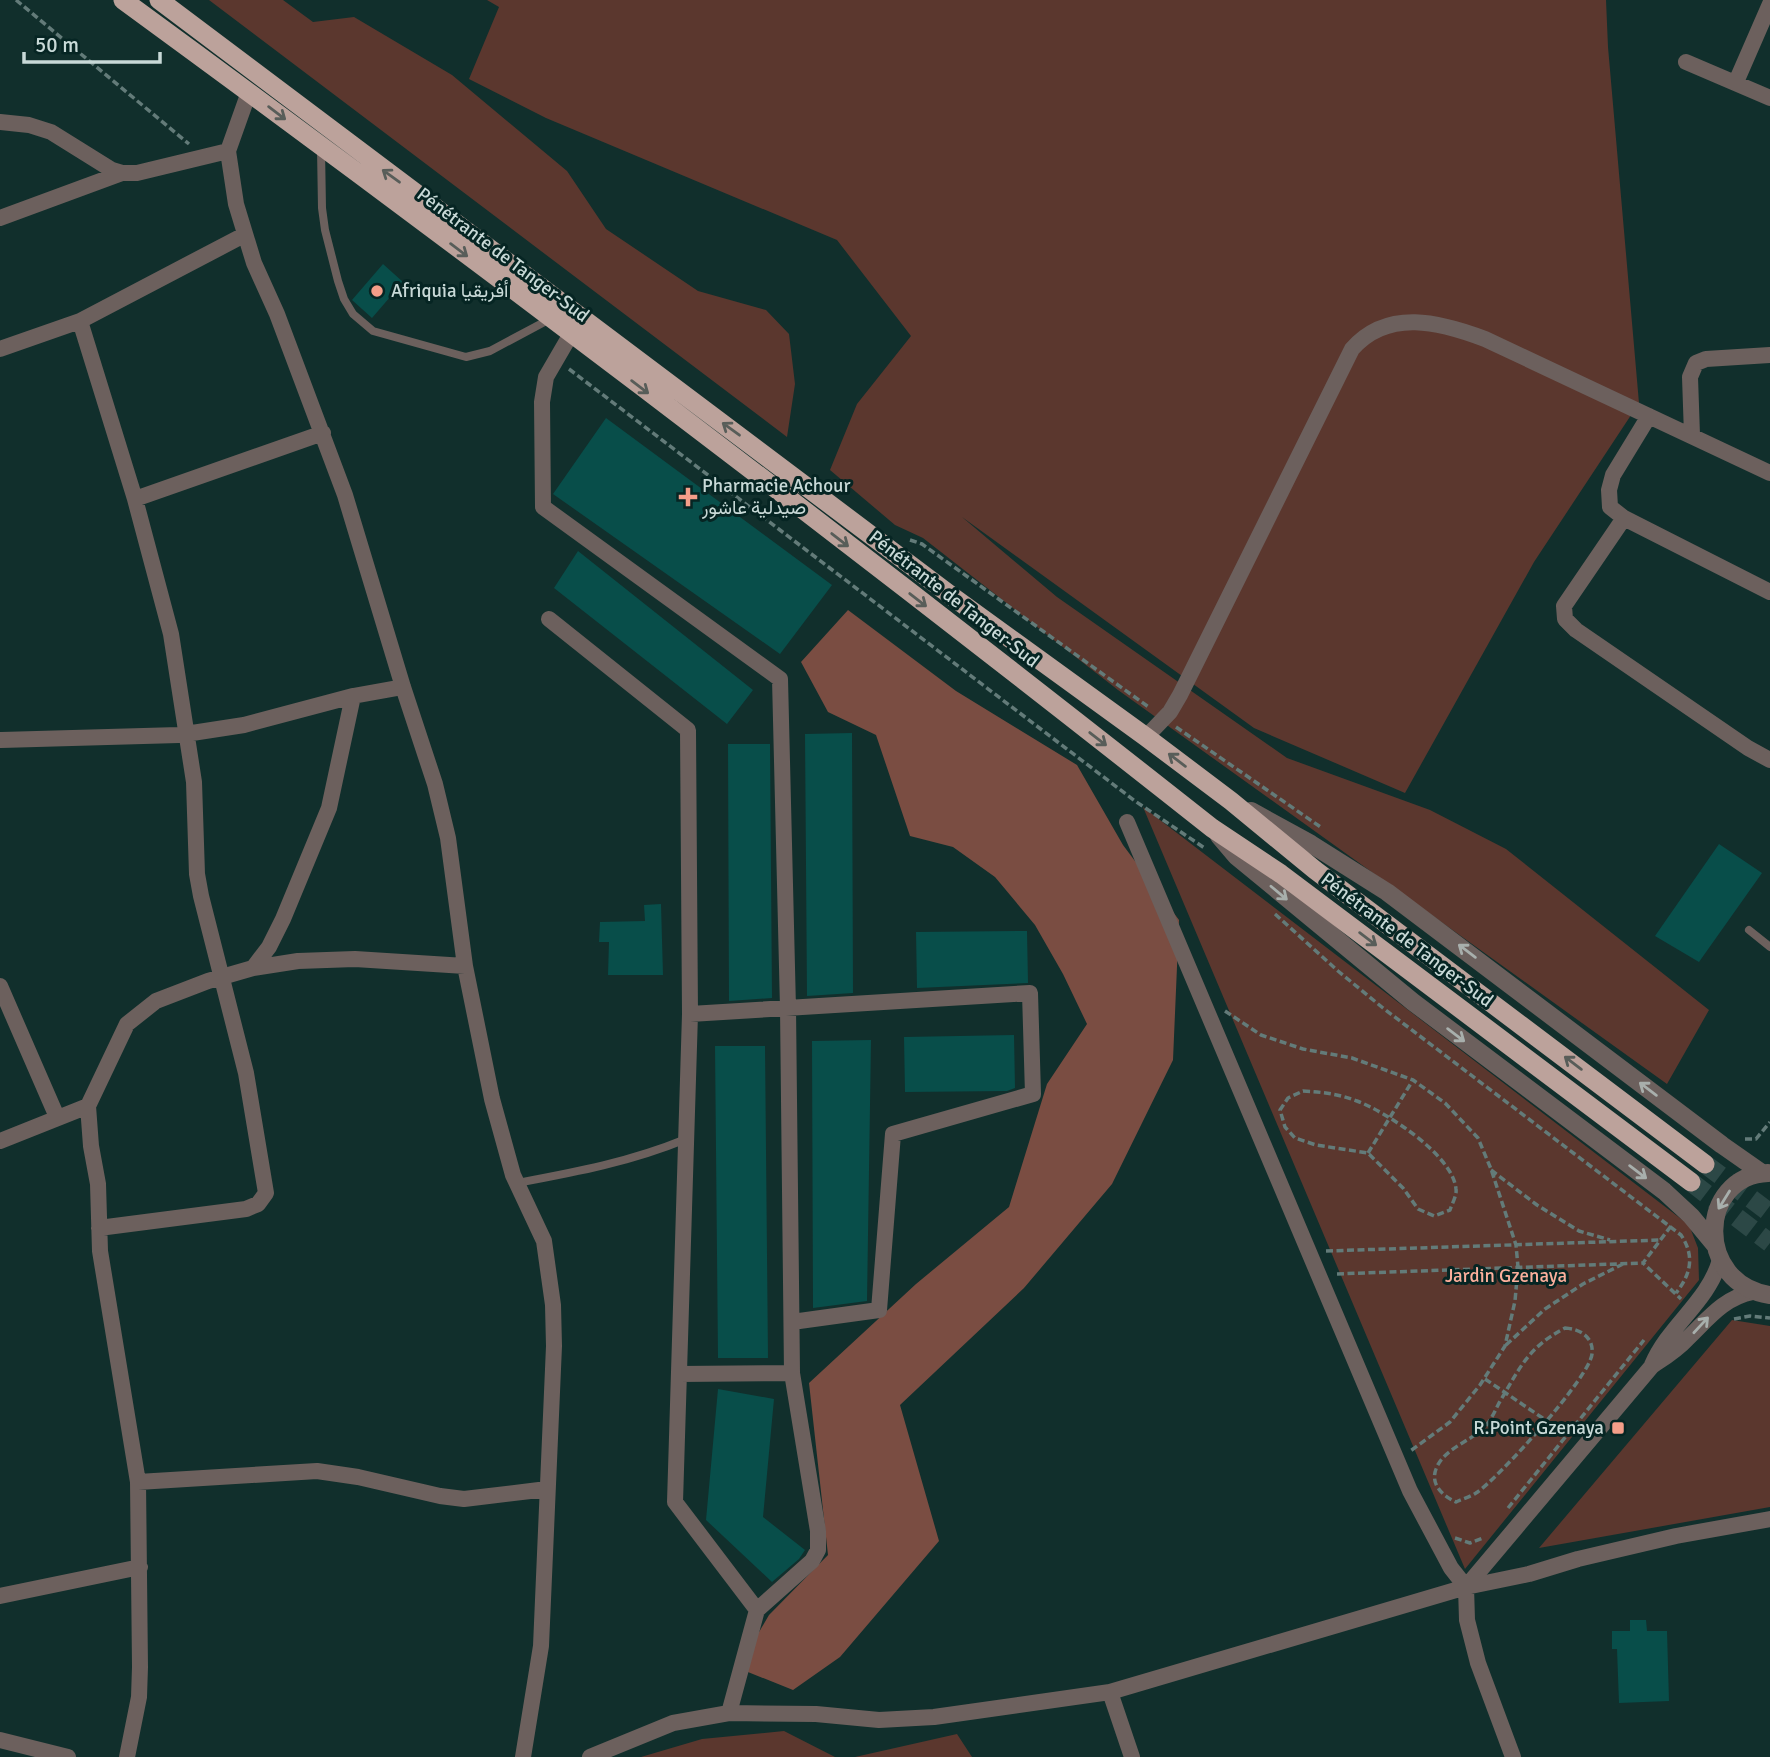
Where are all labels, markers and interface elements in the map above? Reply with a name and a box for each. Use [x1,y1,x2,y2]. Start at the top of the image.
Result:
scale bar [24,21,161,65]
text: 50 m [35,32,79,58]
one-way arrow [267,105,286,120]
one-way arrow [383,168,401,183]
street label: Pénétrante de Tanger-Sud [412,182,594,328]
one-way arrow [449,242,468,257]
place label: Afriquia أفريقيا [391,279,509,303]
marker: Afriquia أفريقيا [369,283,385,299]
one-way arrow [631,379,649,394]
one-way arrow [722,422,741,436]
place label: Pharmacie Achour صيدلية عاشور [701,474,850,520]
marker: Pharmacie Achour صيدلية عاشور [680,489,696,505]
street label: Pénétrante de Tanger-Sud [864,525,1044,673]
one-way arrow [830,532,849,547]
one-way arrow [908,592,927,607]
one-way arrow [1088,731,1107,746]
one-way arrow [1168,753,1187,768]
street label: Pénétrante de Tanger-Sud [1316,867,1498,1013]
one-way arrow [1269,885,1287,901]
one-way arrow [1358,931,1377,946]
one-way arrow [1457,944,1476,959]
one-way arrow [1446,1027,1465,1042]
one-way arrow [1564,1056,1583,1071]
one-way arrow [1639,1081,1657,1096]
one-way arrow [1628,1164,1647,1179]
one-way arrow [1717,1189,1731,1209]
park label: Jardin Gzenaya [1445,1264,1567,1288]
one-way arrow [1692,1317,1709,1334]
place label: R.Point Gzenaya [1473,1416,1604,1440]
marker: R.Point Gzenaya [1610,1420,1626,1436]

